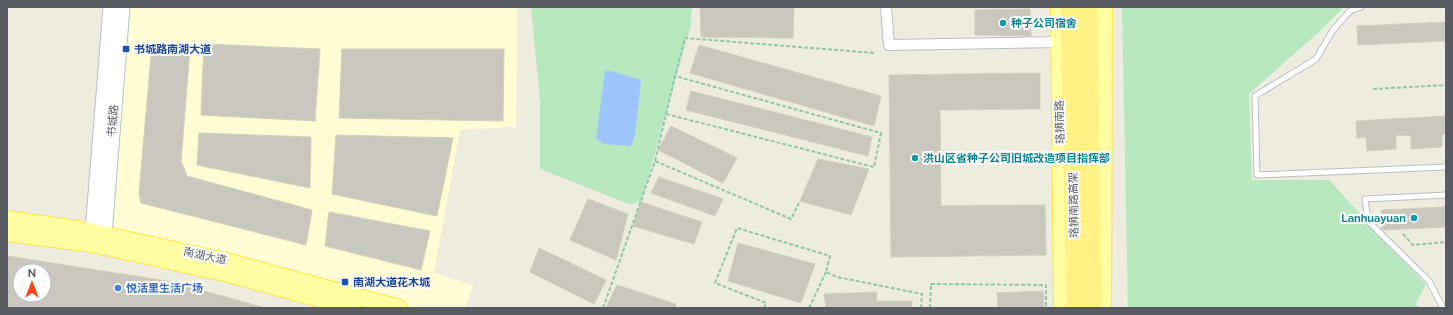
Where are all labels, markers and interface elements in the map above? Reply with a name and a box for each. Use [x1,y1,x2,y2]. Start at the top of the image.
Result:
place label: 种子公司宿舍 [1011,17,1077,30]
marker: 种子公司宿舍 [998,18,1008,28]
place label: 书城路南湖大道 [134,43,211,56]
marker: 书城路南湖大道 [121,44,131,54]
street label: 珞狮南路 [1053,100,1067,144]
street label: 书城路 [105,104,121,138]
place label: 洪山区省种子公司旧城改造项目指挥部 [923,152,1110,165]
marker: 洪山区省种子公司旧城改造项目指挥部 [910,153,920,163]
street label: 珞狮南路高架 [1067,172,1081,238]
place label: Lanhuayuan [1341,212,1406,225]
marker: Lanhuayuan [1409,213,1419,223]
street label: 南湖大道 [182,245,228,267]
north arrow [12,263,52,303]
text: N [28,267,36,280]
place label: 南湖大道花木城 [353,276,431,289]
marker: 南湖大道花木城 [340,277,350,287]
place label: 悦活里生活广场 [126,282,203,295]
marker: 悦活里生活广场 [113,283,123,293]

